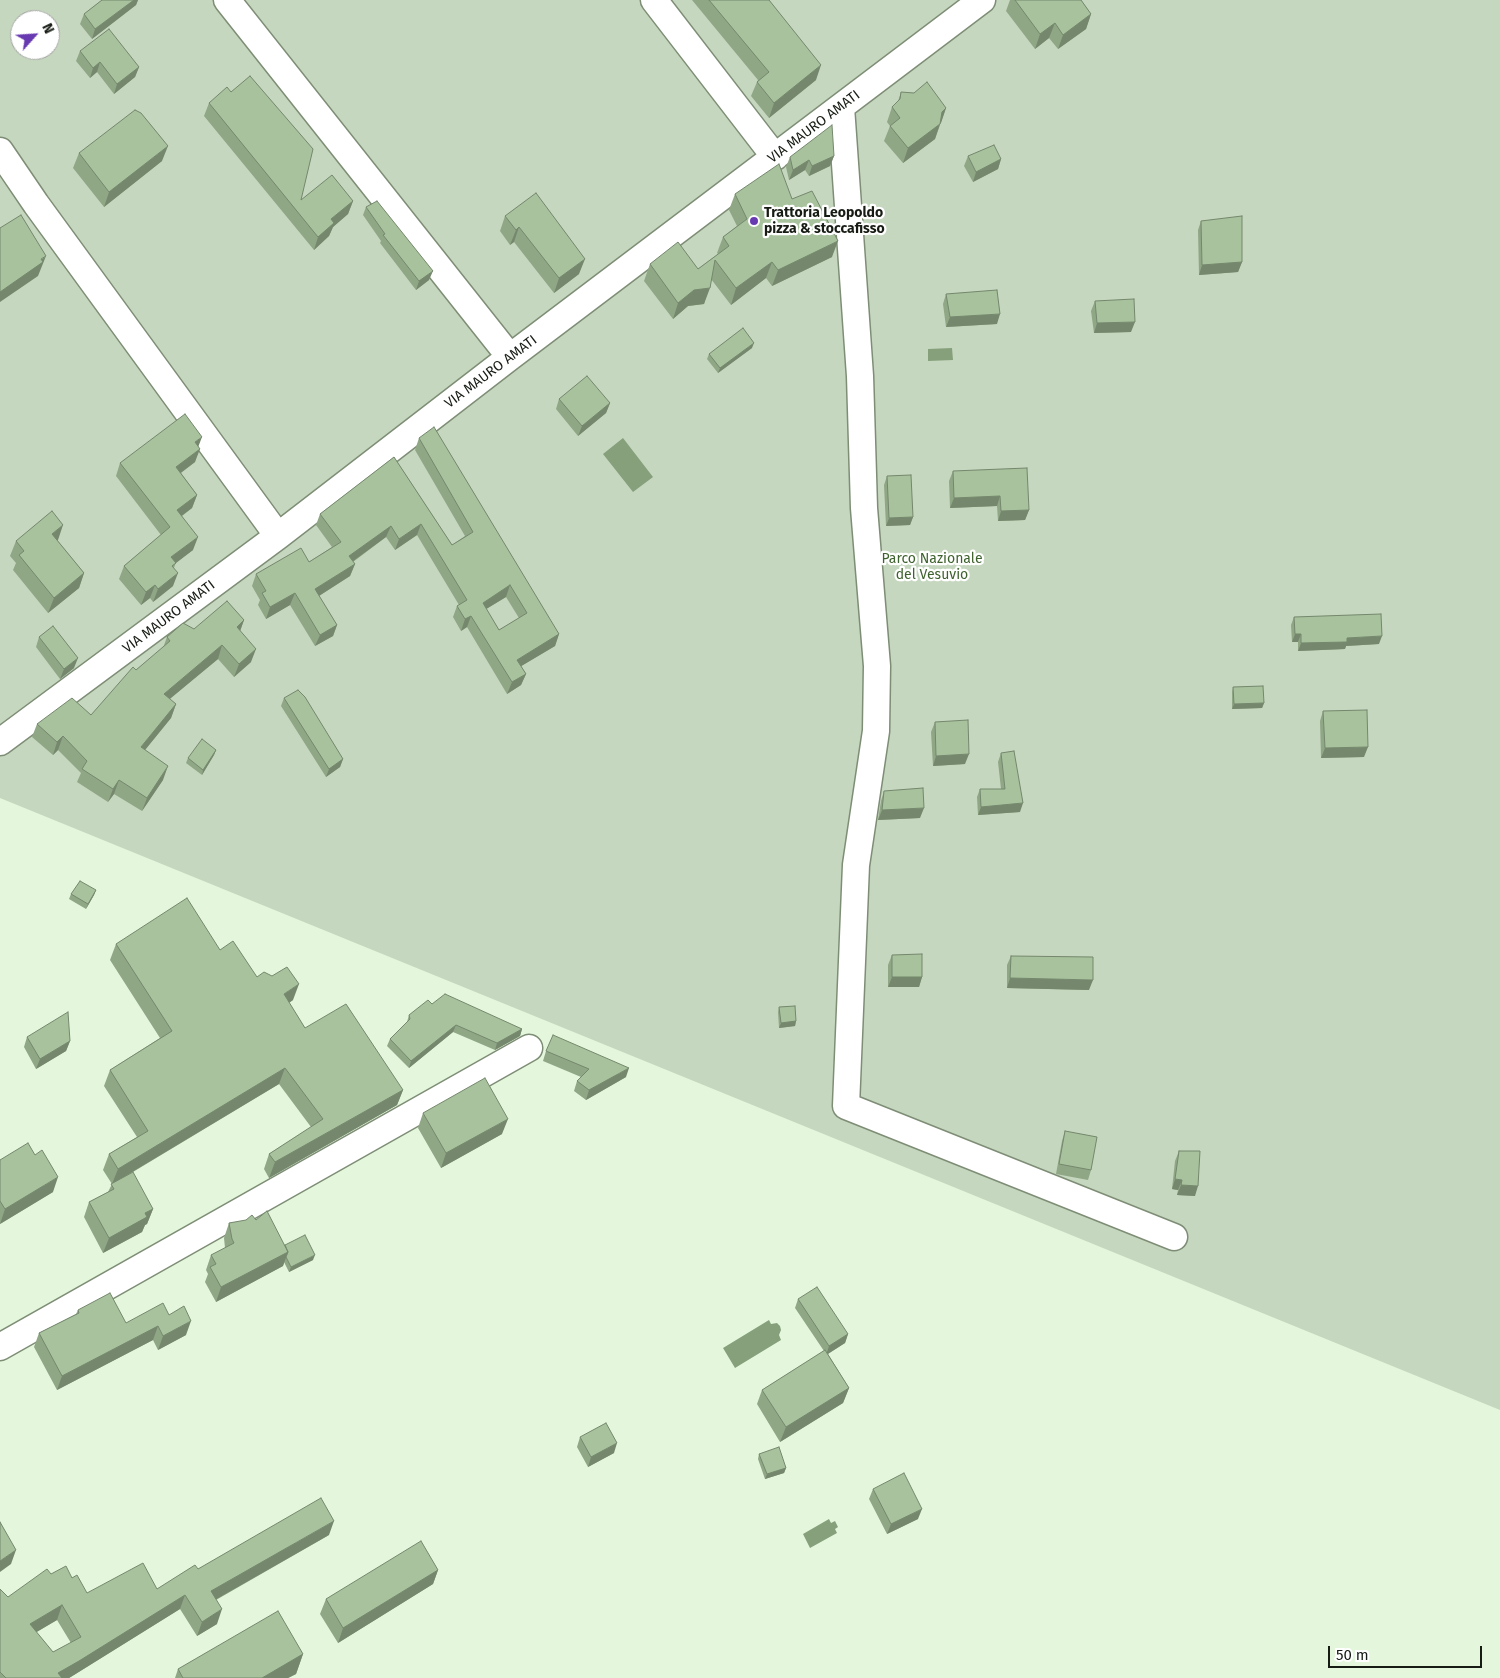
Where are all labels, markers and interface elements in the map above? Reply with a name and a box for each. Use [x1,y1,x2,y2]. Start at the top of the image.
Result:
north arrow [10,10,60,60]
text: N [38,21,58,37]
street label: VIA MAURO AMATI [765,87,863,167]
place label: Trattoria Leopoldo pizza & stoccafisso [764,205,885,238]
marker: Trattoria Leopoldo pizza & stoccafisso [748,215,760,227]
street label: VIA MAURO AMATI [442,332,540,412]
park label: Parco Nazionale del Vesuvio [881,551,983,584]
street label: VIA MAURO AMATI [120,577,218,657]
scale bar [1330,1636,1484,1668]
text: 50 m [1336,1646,1369,1664]

